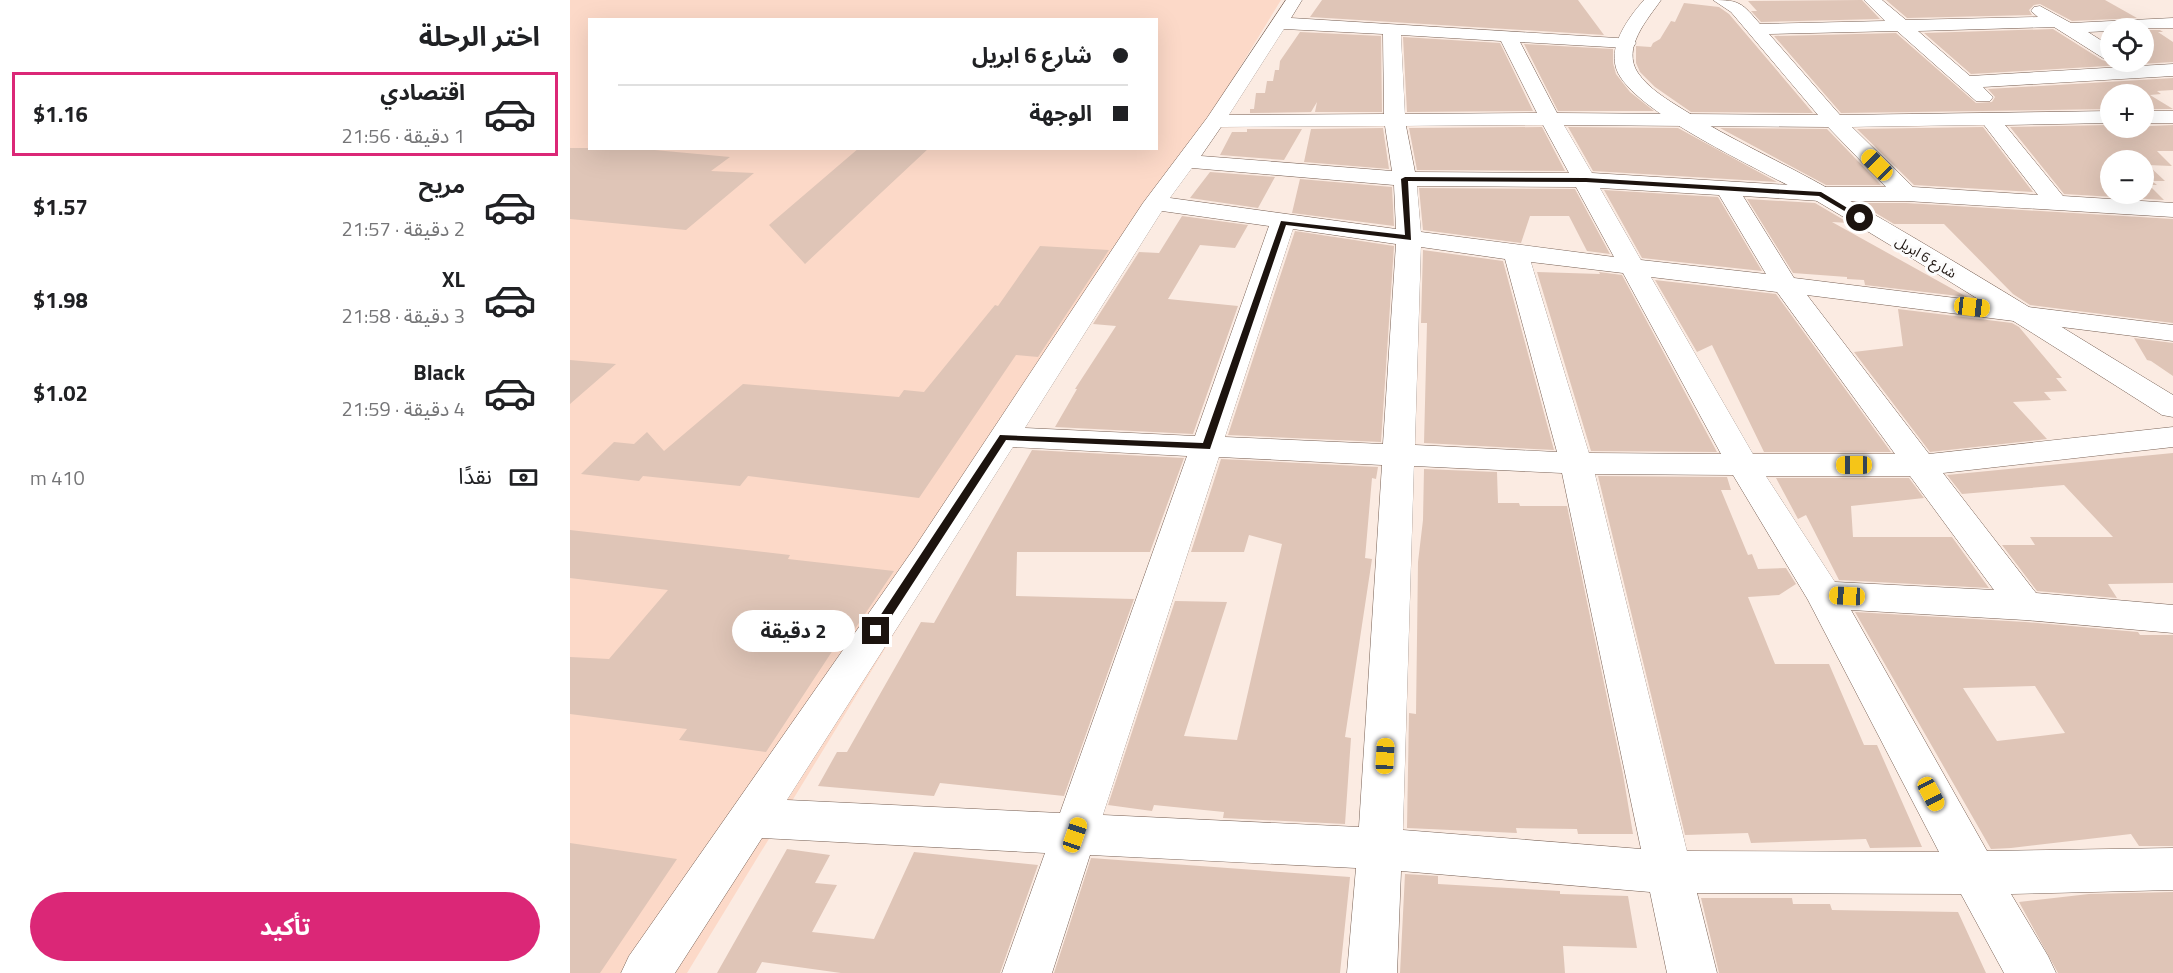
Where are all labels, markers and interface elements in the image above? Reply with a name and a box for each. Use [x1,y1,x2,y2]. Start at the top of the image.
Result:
text: اختر الرحلة [419,15,540,56]
map controls [2100,18,2154,204]
button: locate [2100,18,2154,72]
text: شارع 6 ابريل [972,38,1092,72]
text: اقتصادي [380,75,465,109]
button: + [2100,84,2154,138]
icon: car [483,87,537,141]
text: الوجهة [1029,96,1092,130]
text: $1.16 [33,97,88,131]
text: 1 دقيقة · 21:56 [342,120,465,151]
car [1858,146,1896,184]
button: − [2100,150,2154,204]
text: مريح [419,168,465,202]
icon: car [483,180,537,234]
text: $1.57 [33,190,88,224]
route start [1846,204,1873,231]
text: 2 دقيقة · 21:57 [342,213,465,244]
street label: شارع 6 ابريل [1891,230,1961,284]
text: XL [442,262,465,296]
icon: car [483,273,537,327]
text: $1.98 [33,283,88,317]
car [1953,296,1991,318]
text: 3 دقيقة · 21:58 [342,300,465,331]
text: Black [413,355,465,389]
icon: car [483,366,537,420]
text: $1.02 [33,376,88,410]
text: 4 دقيقة · 21:59 [342,393,465,424]
car [1836,456,1872,474]
text: نقدًا [458,459,492,493]
icon: cash [507,461,540,494]
text: 410 m [30,462,85,493]
car [1829,586,1865,606]
callout: 2 دقيقة [732,610,855,652]
text: 2 دقيقة [761,615,826,646]
route end [862,617,889,644]
car [1375,738,1395,774]
car [1915,774,1947,814]
car [1061,815,1089,855]
button: تأكيد [30,892,540,961]

